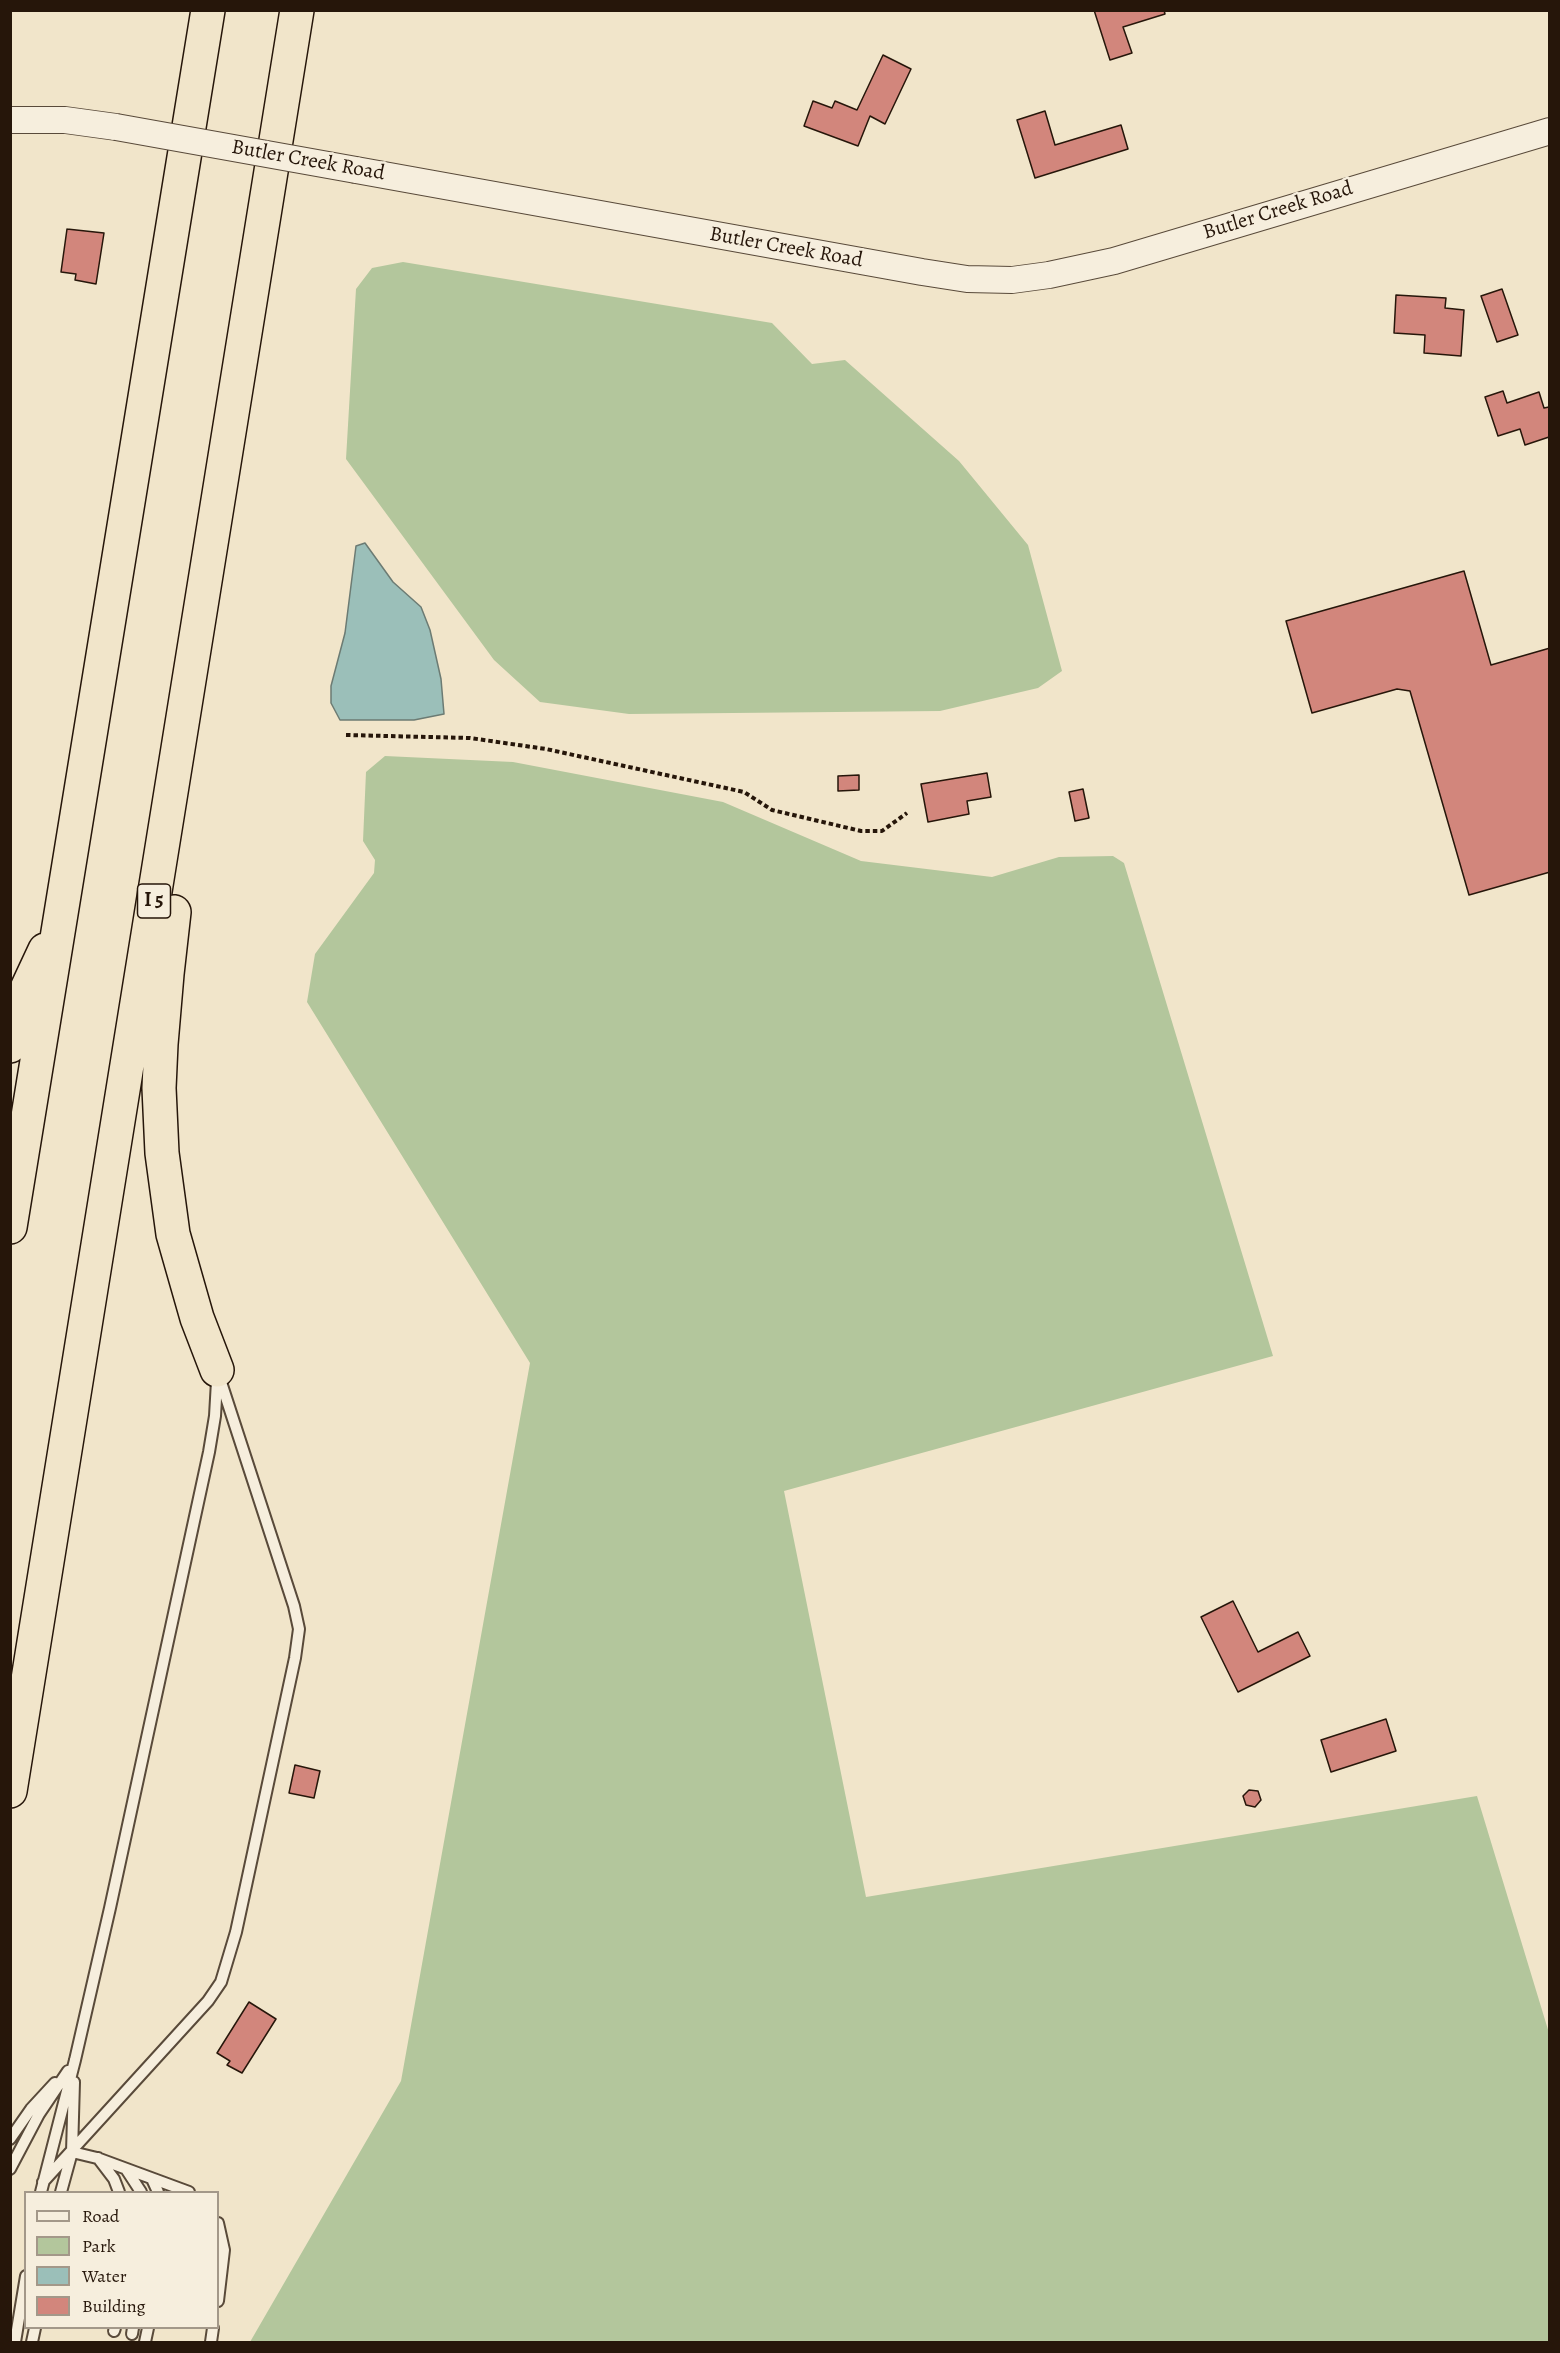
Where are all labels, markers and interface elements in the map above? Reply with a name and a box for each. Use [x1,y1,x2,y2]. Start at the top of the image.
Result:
street label: Butler Creek Road [229,135,387,187]
street label: Butler Creek Road [1200,176,1356,246]
street label: Butler Creek Road [707,222,865,274]
road number: I 5 [138,884,170,918]
legend [24,2191,219,2329]
text: Road [82,2204,119,2228]
text: Park [82,2234,116,2258]
text: Water [82,2264,127,2288]
text: Building [82,2294,146,2318]

